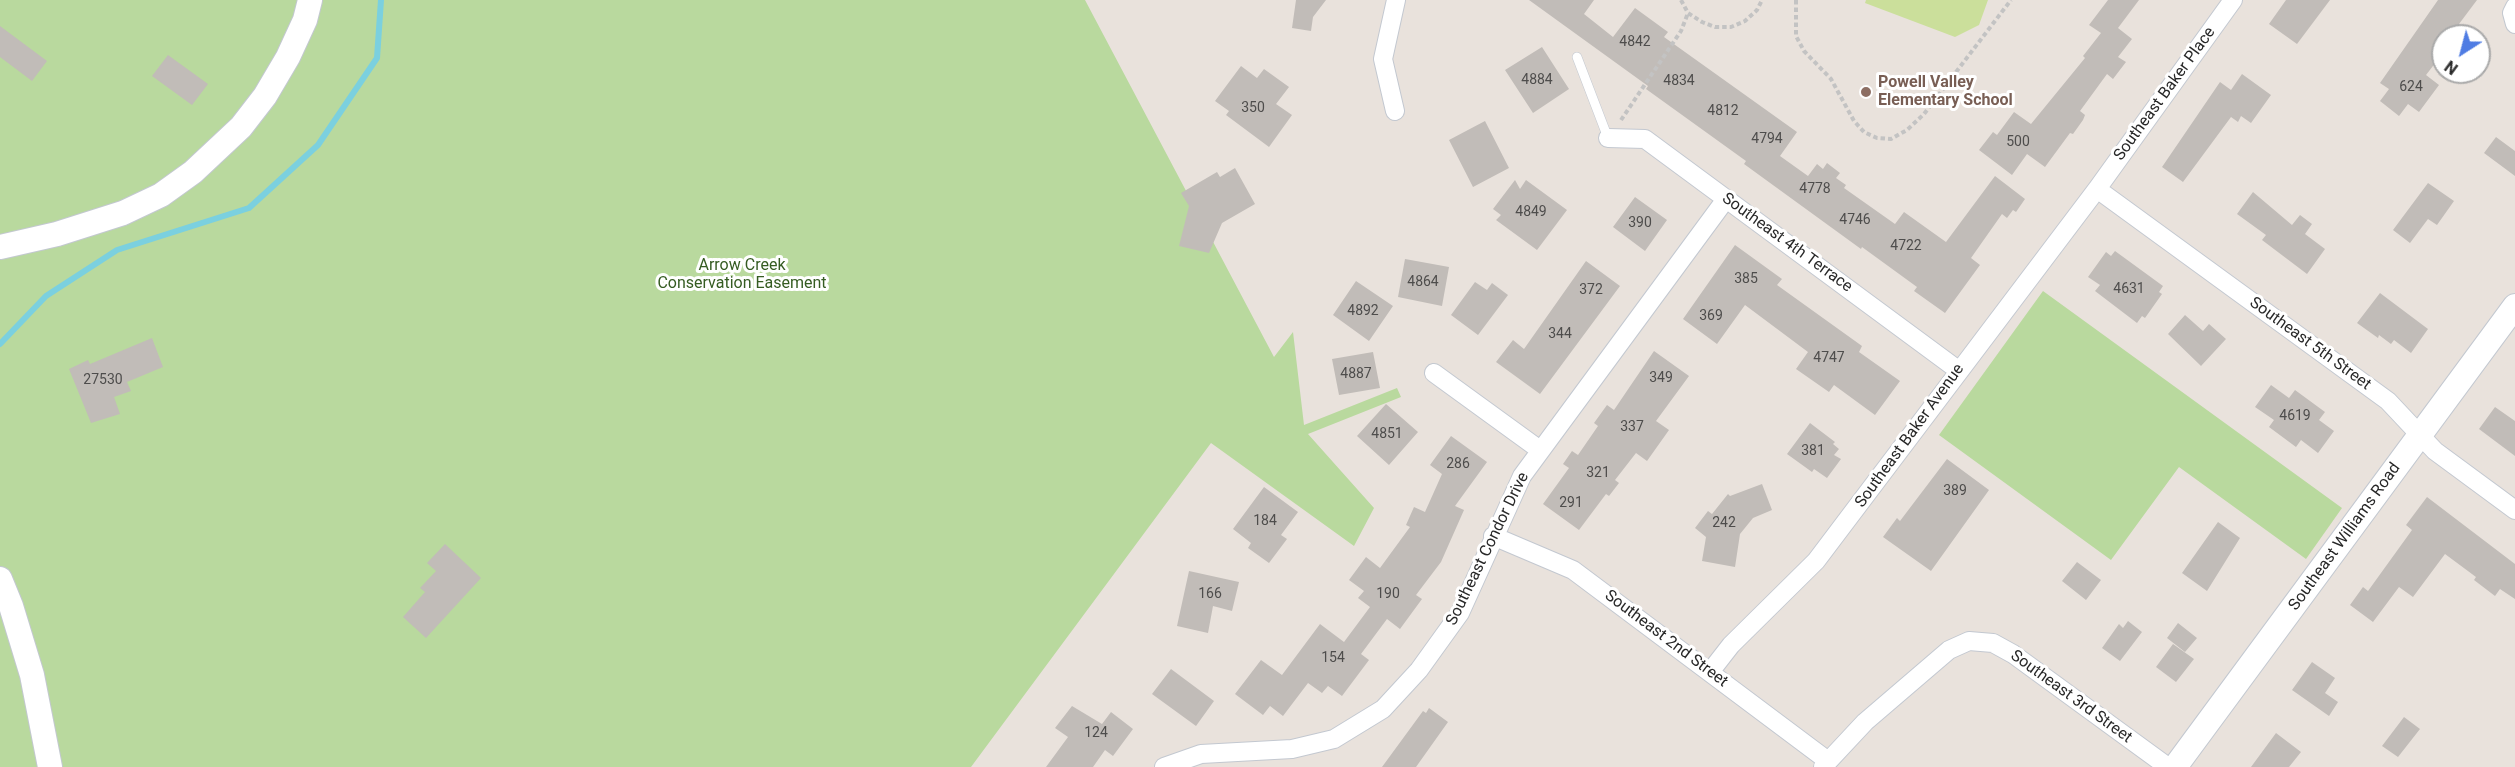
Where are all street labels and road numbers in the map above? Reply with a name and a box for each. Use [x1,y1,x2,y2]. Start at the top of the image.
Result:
street label: Southeast Baker Place [2110,24,2220,164]
street label: Southeast 4th Terrace [1718,189,1856,297]
street label: Southeast 5th Street [2246,294,2374,394]
street label: Southeast Baker Avenue [1851,360,1969,512]
street label: Southeast Williams Road [2285,460,2405,614]
street label: Southeast Condor Drive [1443,469,1533,629]
street label: Southeast 2nd Street [1601,586,1731,692]
street label: Southeast 3rd Street [2006,646,2136,748]

